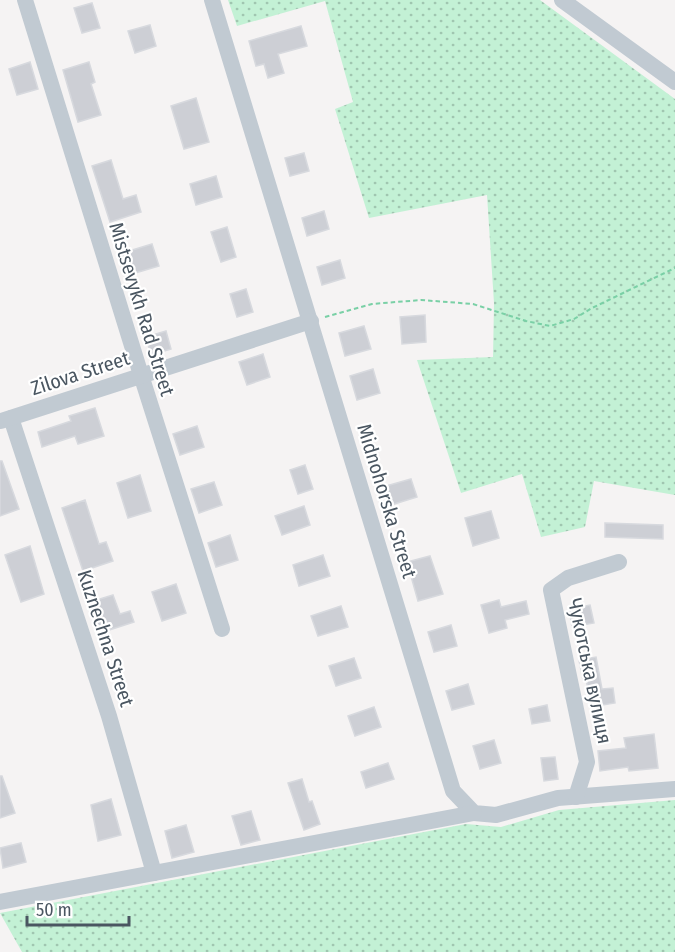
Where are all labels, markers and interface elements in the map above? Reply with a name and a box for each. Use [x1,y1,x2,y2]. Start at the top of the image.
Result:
street label: Mistsevykh Rad Street [104,219,180,399]
street label: Zilova Street [28,346,133,400]
street label: Midnohorska Street [352,421,422,581]
street label: Kuznechna Street [73,567,140,710]
street label: Чукотська вулиця [563,596,617,746]
scale bar [27,889,129,927]
text: 50 m [36,899,72,921]

